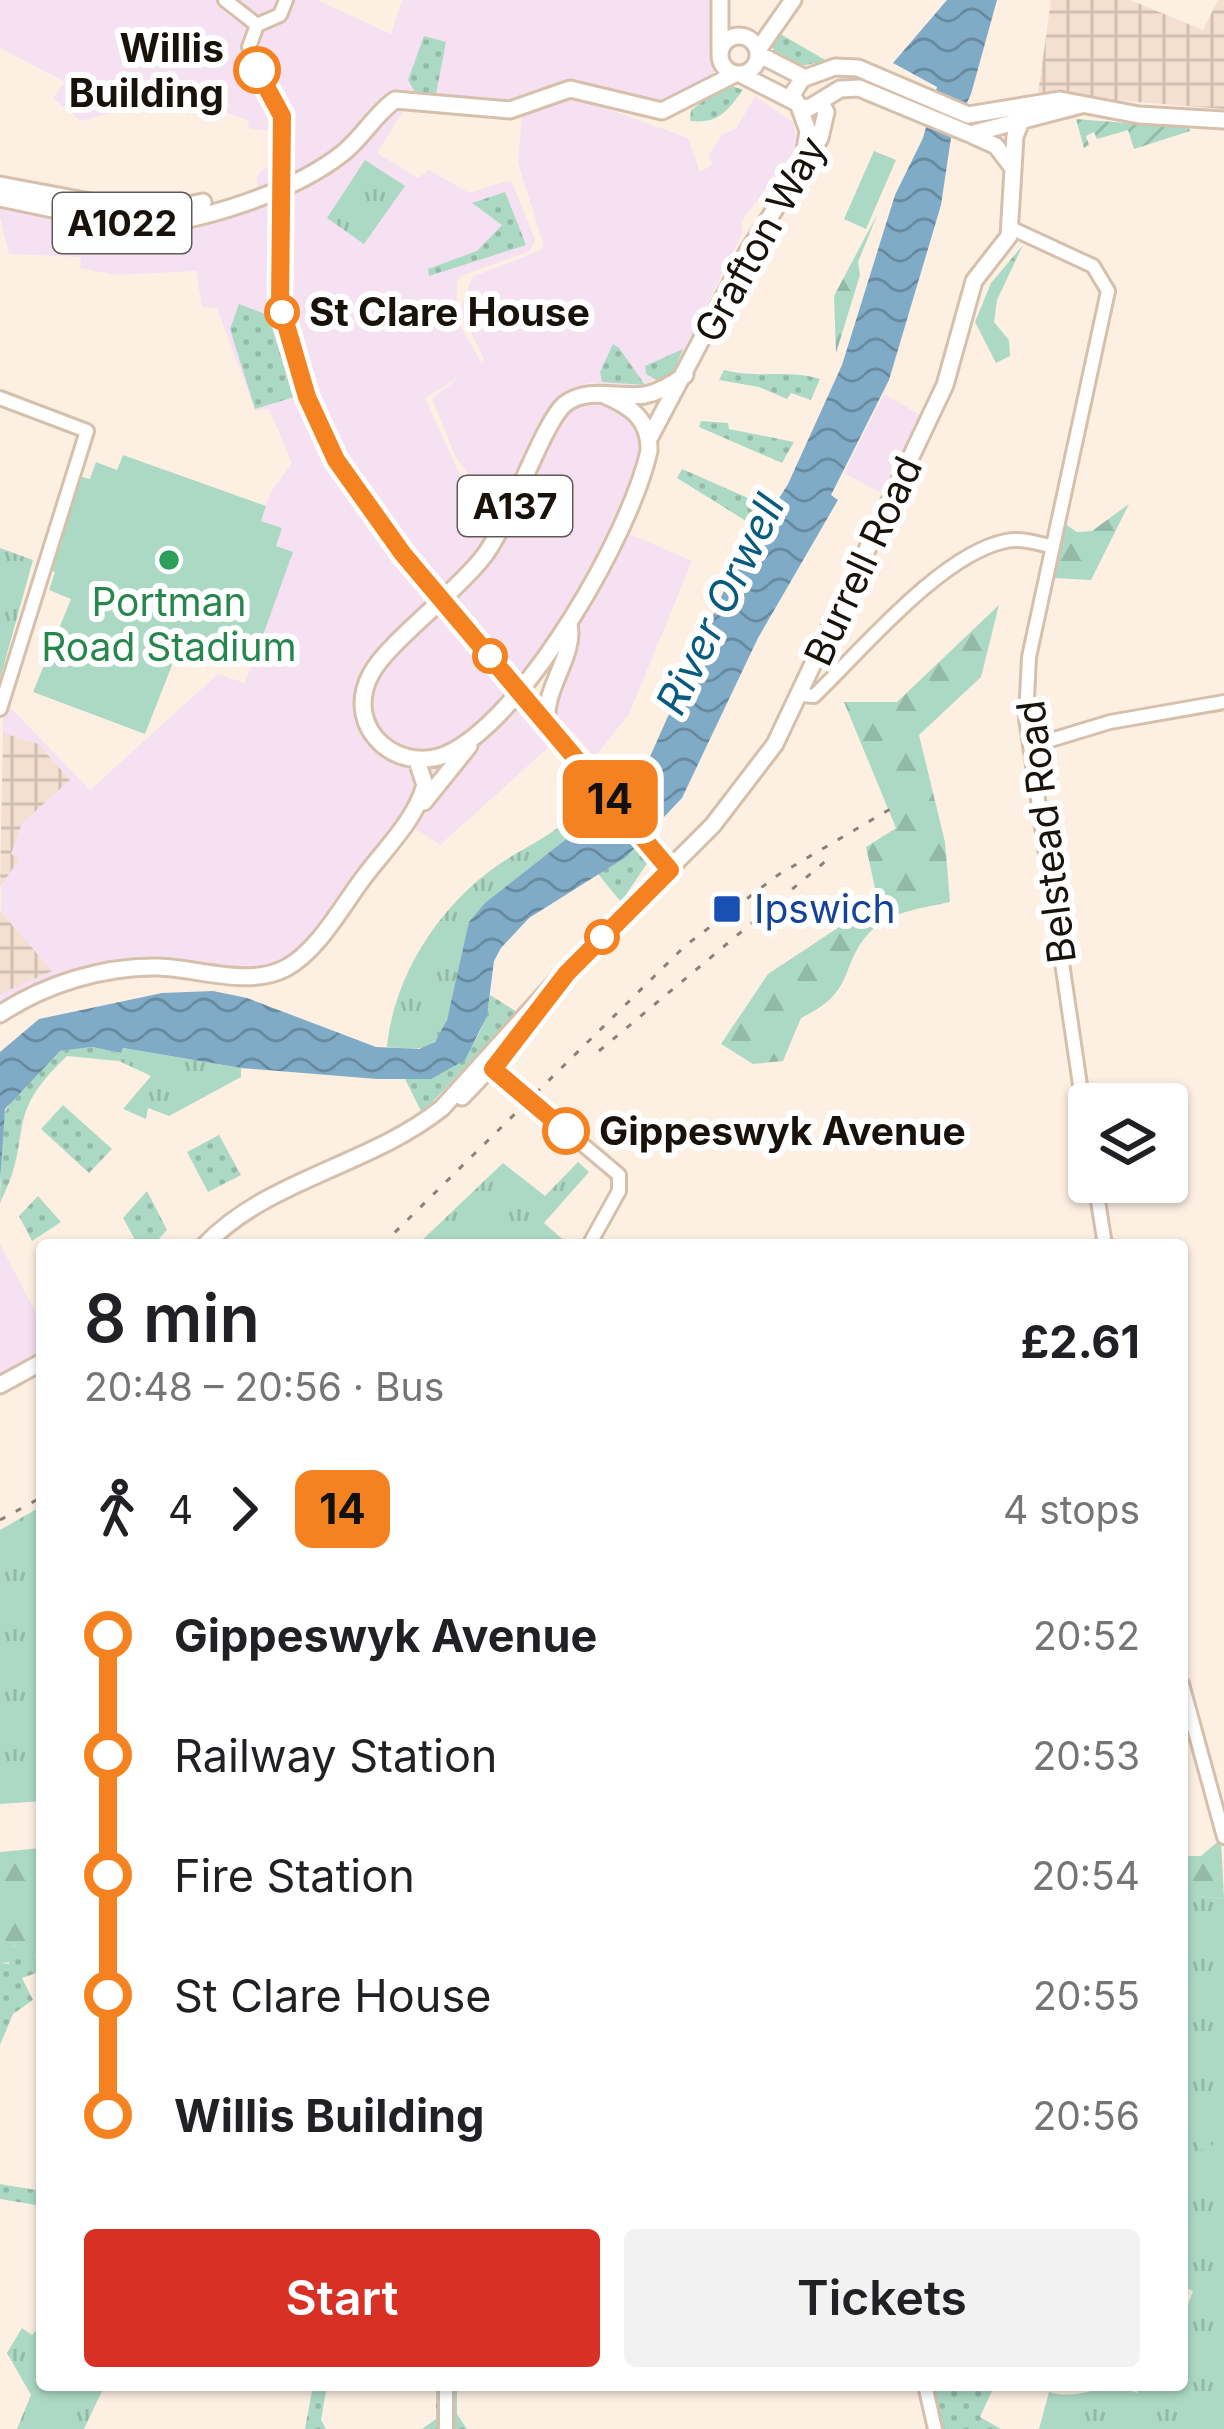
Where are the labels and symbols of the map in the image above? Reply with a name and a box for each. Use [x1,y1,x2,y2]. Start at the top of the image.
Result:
place label: Willis Building [69,24,224,116]
marker: Willis Building [235,48,279,92]
street label: Grafton Way [684,128,835,350]
road number: A1022 [53,193,191,253]
place label: St Clare House [309,288,590,335]
marker: St Clare House [266,296,298,328]
street label: Burrell Road [794,449,931,672]
road number: A137 [458,476,572,536]
water label: River Orwell [644,485,795,722]
marker: Portman Road Stadium [156,547,182,573]
place label: Portman Road Stadium [41,578,297,670]
unlabelled marker [474,640,506,672]
street label: Belstead Road [1006,698,1085,966]
line badge: 14 [556,760,664,838]
place label: Ipswich [754,885,896,932]
marker: Ipswich [711,893,743,925]
unlabelled marker [586,921,618,953]
place label: Gippeswyk Avenue [599,1107,966,1154]
marker: Gippeswyk Avenue [544,1109,588,1153]

